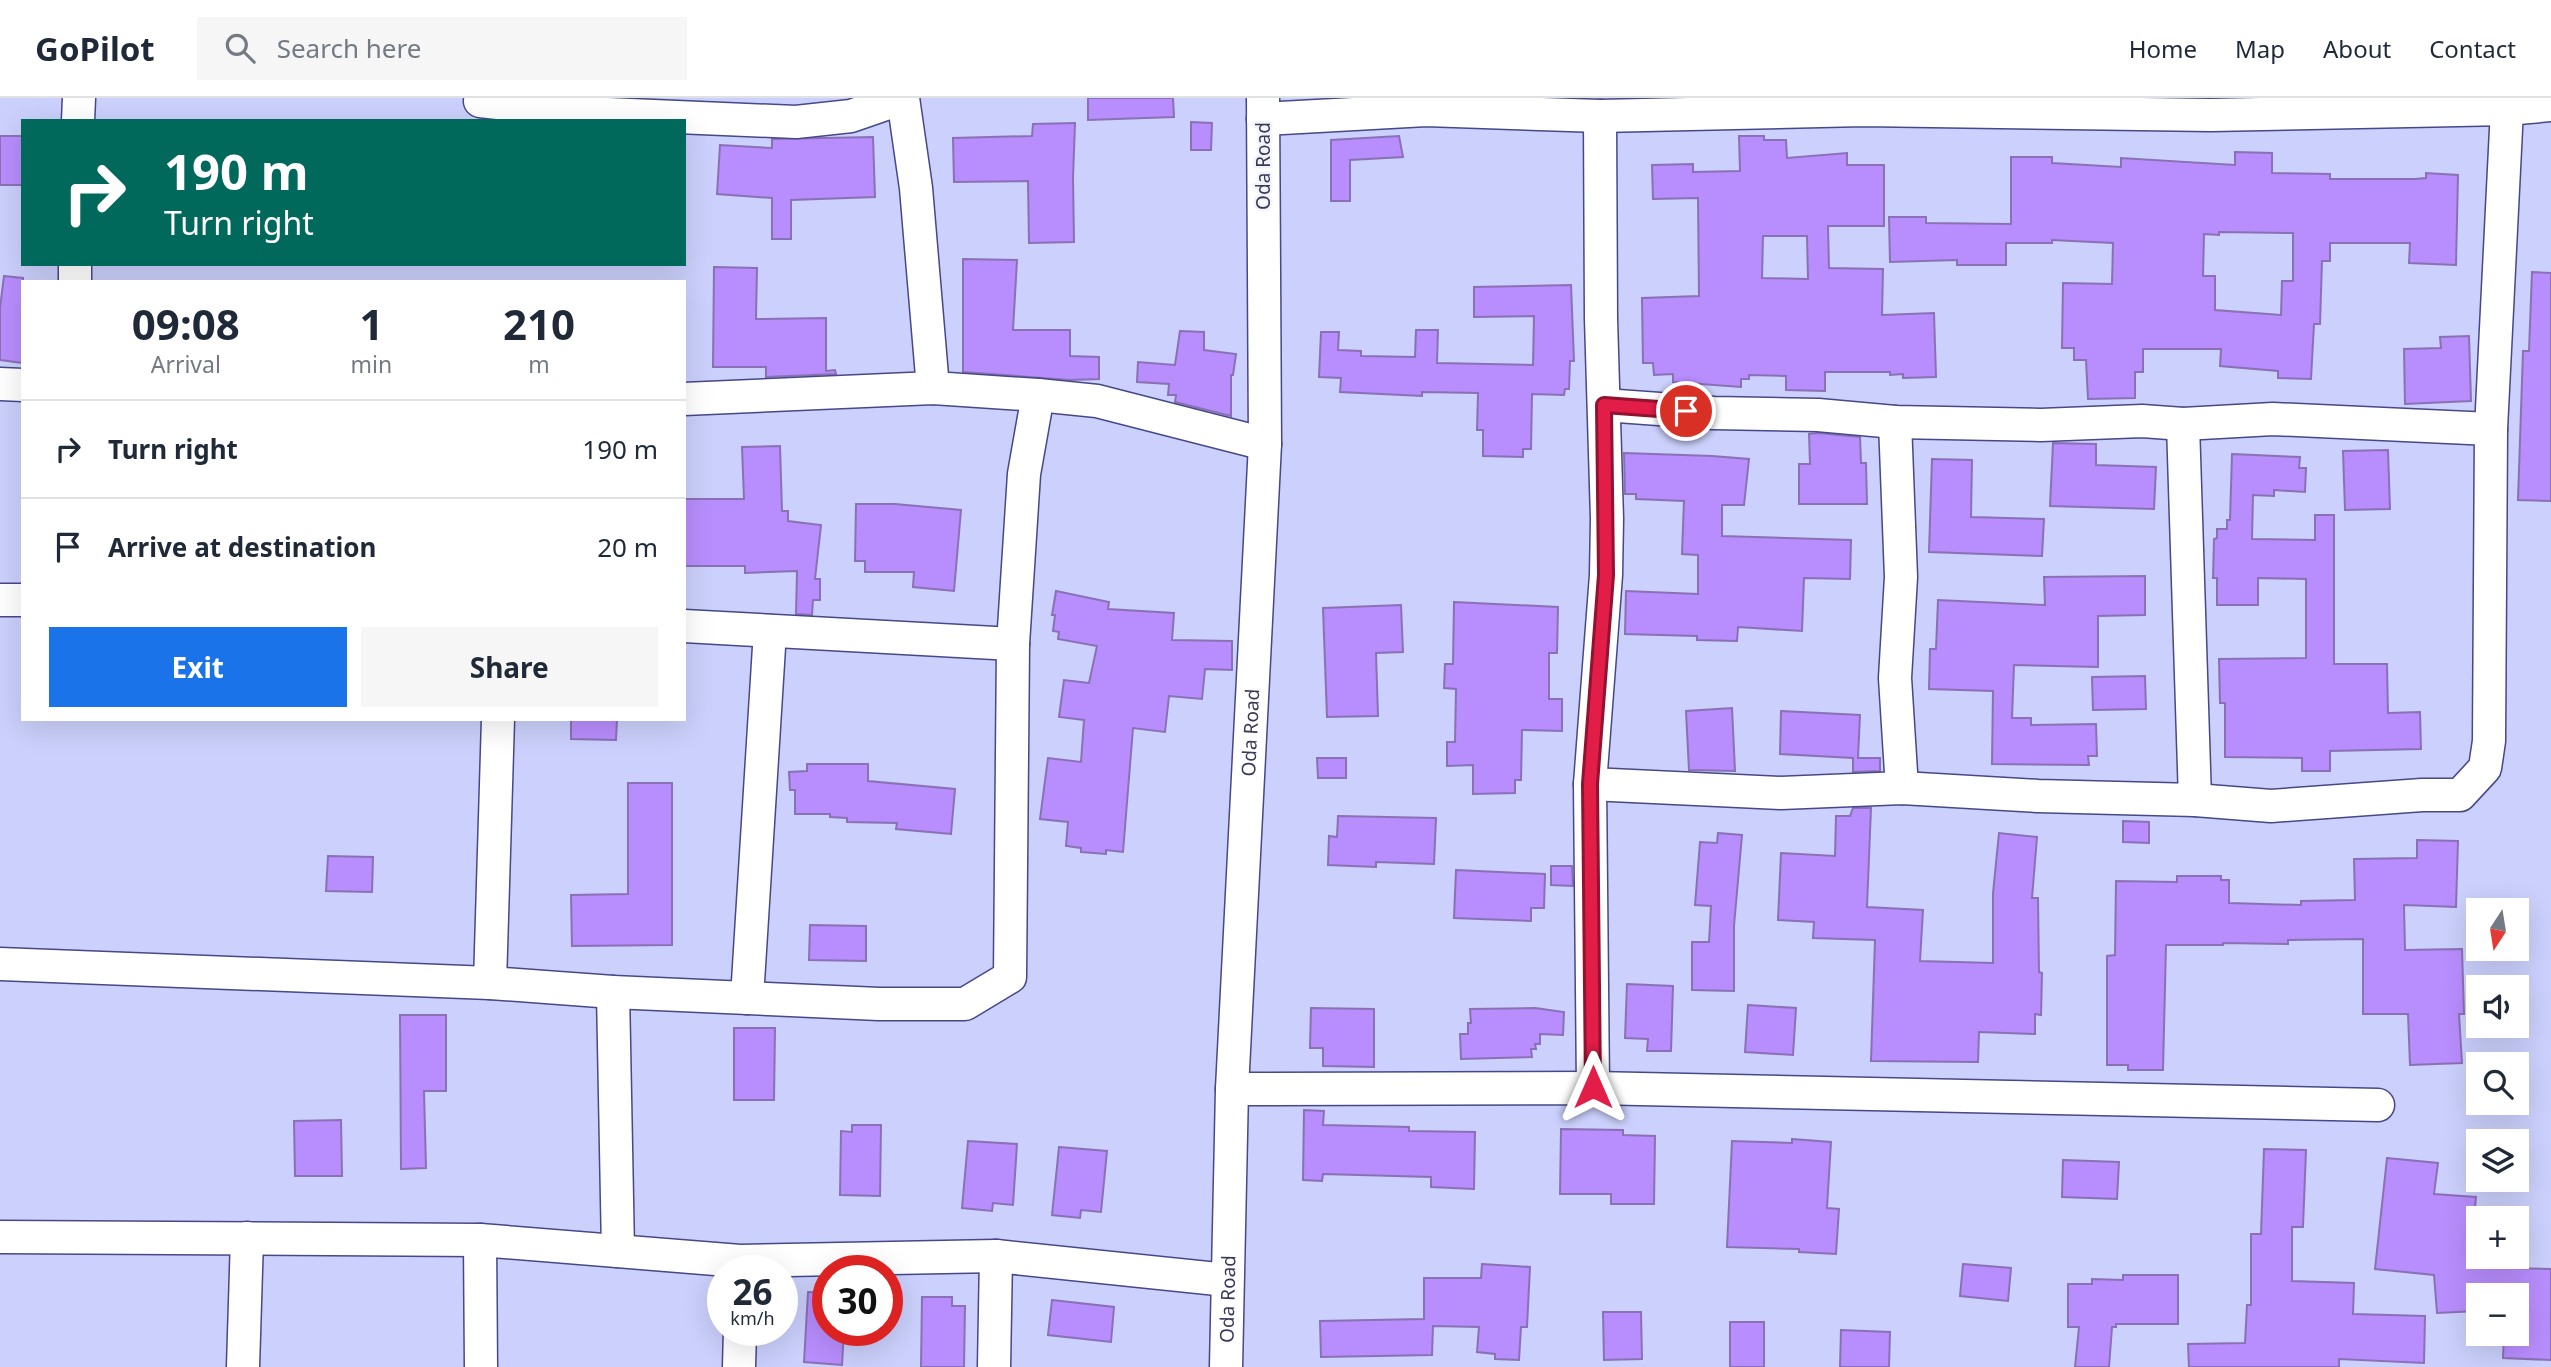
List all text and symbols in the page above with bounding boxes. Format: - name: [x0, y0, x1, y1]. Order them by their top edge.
- search box: [197, 17, 687, 80]
- text: GoPilot: [35, 26, 155, 71]
- icon: search: [221, 29, 259, 67]
- text: Search here: [277, 30, 421, 66]
- text: Home: [2129, 32, 2197, 65]
- text: Map: [2235, 32, 2285, 65]
- text: About: [2323, 32, 2391, 65]
- text: Contact: [2429, 32, 2516, 65]
- street label: Oda Road: [1250, 122, 1276, 210]
- text: 190 m: [164, 138, 309, 204]
- icon: right: [49, 147, 140, 238]
- text: Turn right: [164, 201, 314, 244]
- text: 09:08: [132, 295, 240, 352]
- text: 1: [359, 295, 383, 352]
- text: 210: [503, 295, 575, 352]
- text: Arrival: [151, 348, 221, 380]
- text: min: [351, 348, 392, 380]
- text: m: [528, 348, 550, 380]
- pin: [1656, 381, 1716, 441]
- icon: arrive: [1667, 392, 1705, 430]
- icon: right: [49, 430, 87, 468]
- text: Turn right: [108, 431, 238, 467]
- text: 190 m: [582, 431, 658, 467]
- icon: arrive: [49, 528, 87, 566]
- text: Arrive at destination: [108, 529, 377, 565]
- text: 20 m: [597, 529, 658, 565]
- button: Exit: [49, 627, 347, 707]
- button: Share: [361, 627, 658, 707]
- street label: Oda Road: [1235, 688, 1265, 777]
- north arrow: [2466, 898, 2529, 961]
- map controls: [2466, 898, 2529, 1346]
- button: sound: [2466, 975, 2529, 1038]
- position arrow: [1556, 1050, 1630, 1124]
- button: search: [2466, 1052, 2529, 1115]
- button: layers: [2466, 1129, 2529, 1192]
- button: +: [2466, 1206, 2529, 1269]
- speed limit sign: 30: [812, 1255, 903, 1346]
- street label: Oda Road: [1214, 1255, 1241, 1343]
- text: 26: [732, 1268, 773, 1315]
- button: −: [2466, 1283, 2529, 1346]
- text: km/h: [730, 1306, 775, 1330]

